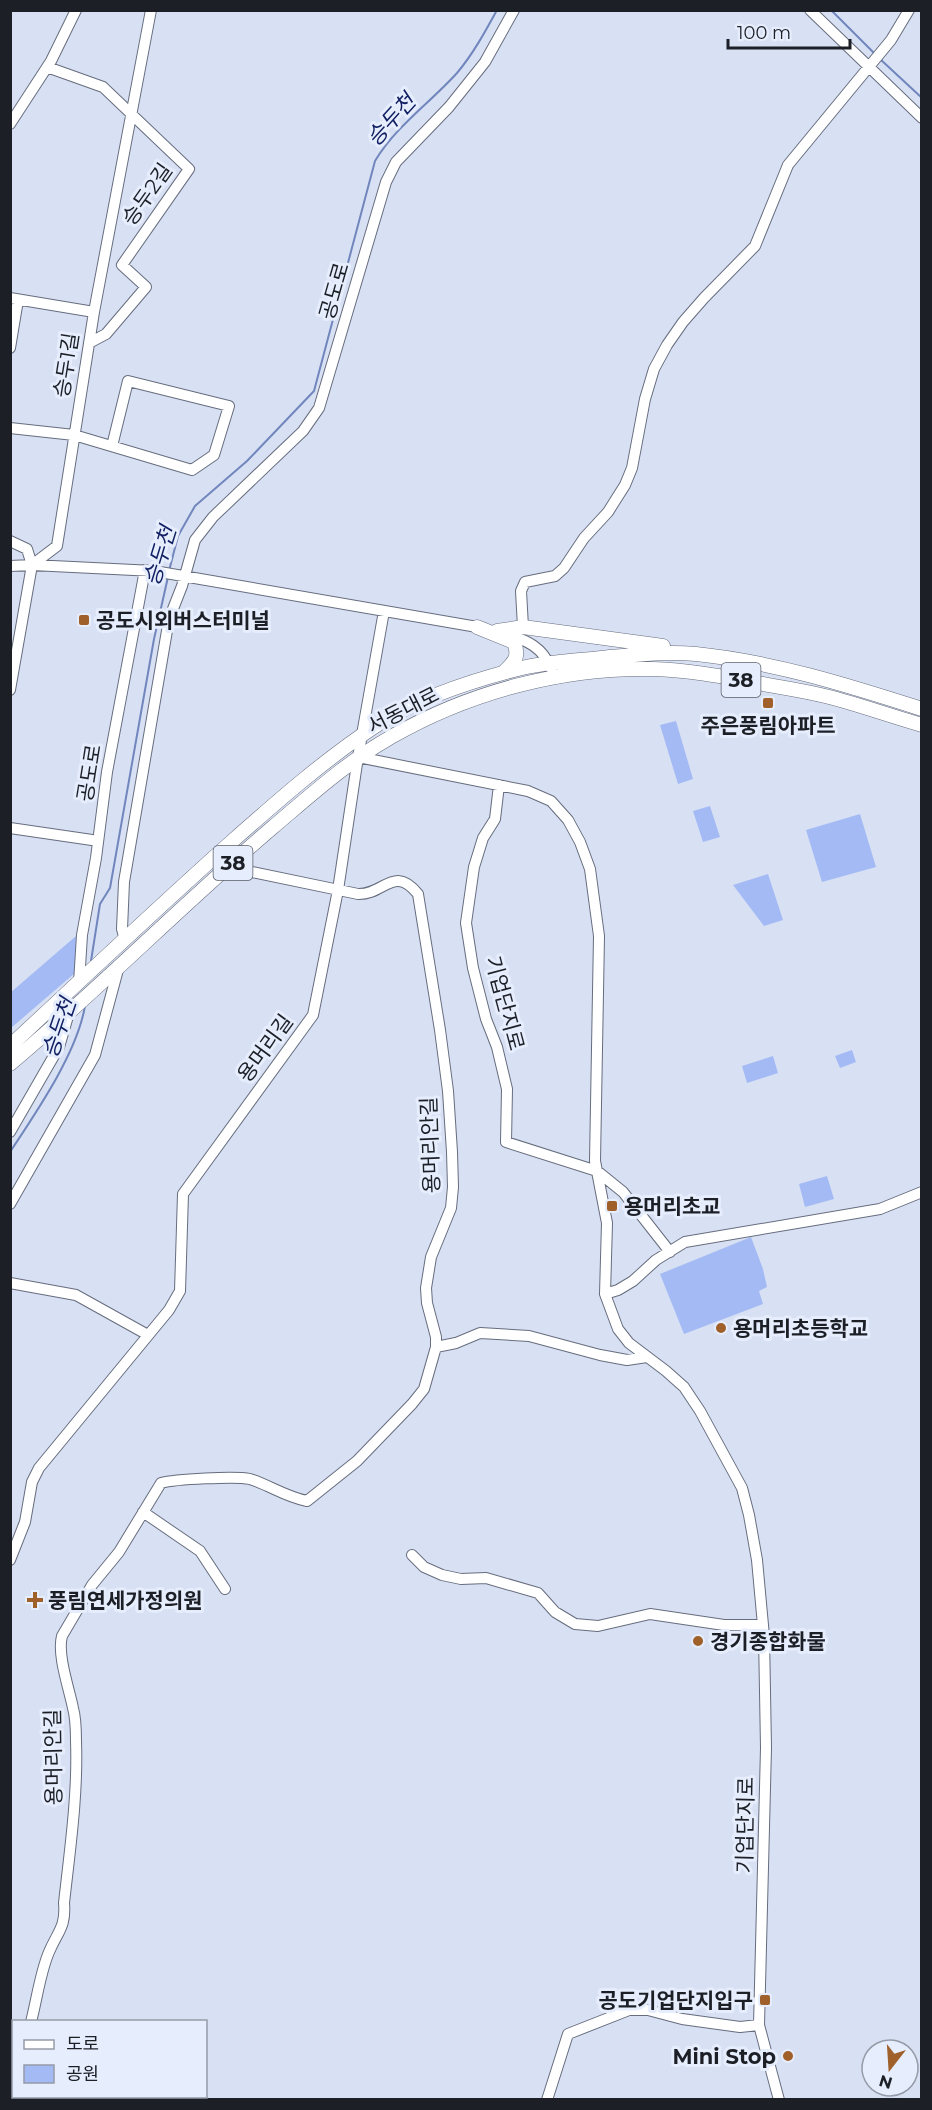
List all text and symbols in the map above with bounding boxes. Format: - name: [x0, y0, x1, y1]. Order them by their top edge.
- scale bar: [728, 12, 850, 50]
- text: 100 m: [737, 22, 791, 44]
- water label: 승두천: [361, 86, 423, 152]
- street label: 승두2길: [117, 158, 177, 230]
- street label: 공도로: [314, 260, 354, 322]
- street label: 승두1길: [49, 331, 83, 399]
- water label: 승두천: [138, 520, 183, 589]
- place label: 공도시외버스터미널: [96, 608, 270, 633]
- marker: 공도시외버스터미널: [77, 613, 91, 627]
- road number: 38: [722, 663, 760, 697]
- street label: 서동대로: [363, 681, 443, 739]
- marker: 주은풍림아파트: [761, 696, 775, 710]
- place label: 주은풍림아파트: [700, 713, 836, 738]
- street label: 공도로: [72, 742, 106, 804]
- road number: 38: [214, 846, 252, 880]
- street label: 기업단지로: [480, 953, 530, 1053]
- water label: 승두천: [36, 992, 83, 1061]
- street label: 용머리길: [232, 1009, 298, 1087]
- street label: 용머리안길: [416, 1096, 444, 1194]
- place label: 용머리초교: [624, 1194, 721, 1219]
- marker: 용머리초교: [605, 1199, 619, 1213]
- place label: 용머리초등학교: [733, 1316, 868, 1341]
- marker: 용머리초등학교: [714, 1321, 728, 1335]
- place label: 풍림연세가정의원: [48, 1588, 203, 1613]
- marker: 풍림연세가정의원: [26, 1591, 44, 1609]
- place label: 경기종합화물: [710, 1629, 826, 1654]
- marker: 경기종합화물: [691, 1634, 705, 1648]
- street label: 용머리안길: [40, 1708, 66, 1806]
- street label: 기업단지로: [732, 1776, 758, 1874]
- place label: 공도기업단지입구: [598, 1988, 753, 2013]
- marker: 공도기업단지입구: [758, 1993, 772, 2007]
- legend: [12, 2020, 207, 2098]
- text: 도로: [66, 2033, 99, 2055]
- north arrow: [860, 2038, 920, 2098]
- place label: Mini Stop: [672, 2044, 776, 2069]
- marker: Mini Stop: [781, 2049, 795, 2063]
- text: 공원: [66, 2063, 99, 2085]
- text: N: [877, 2071, 895, 2093]

